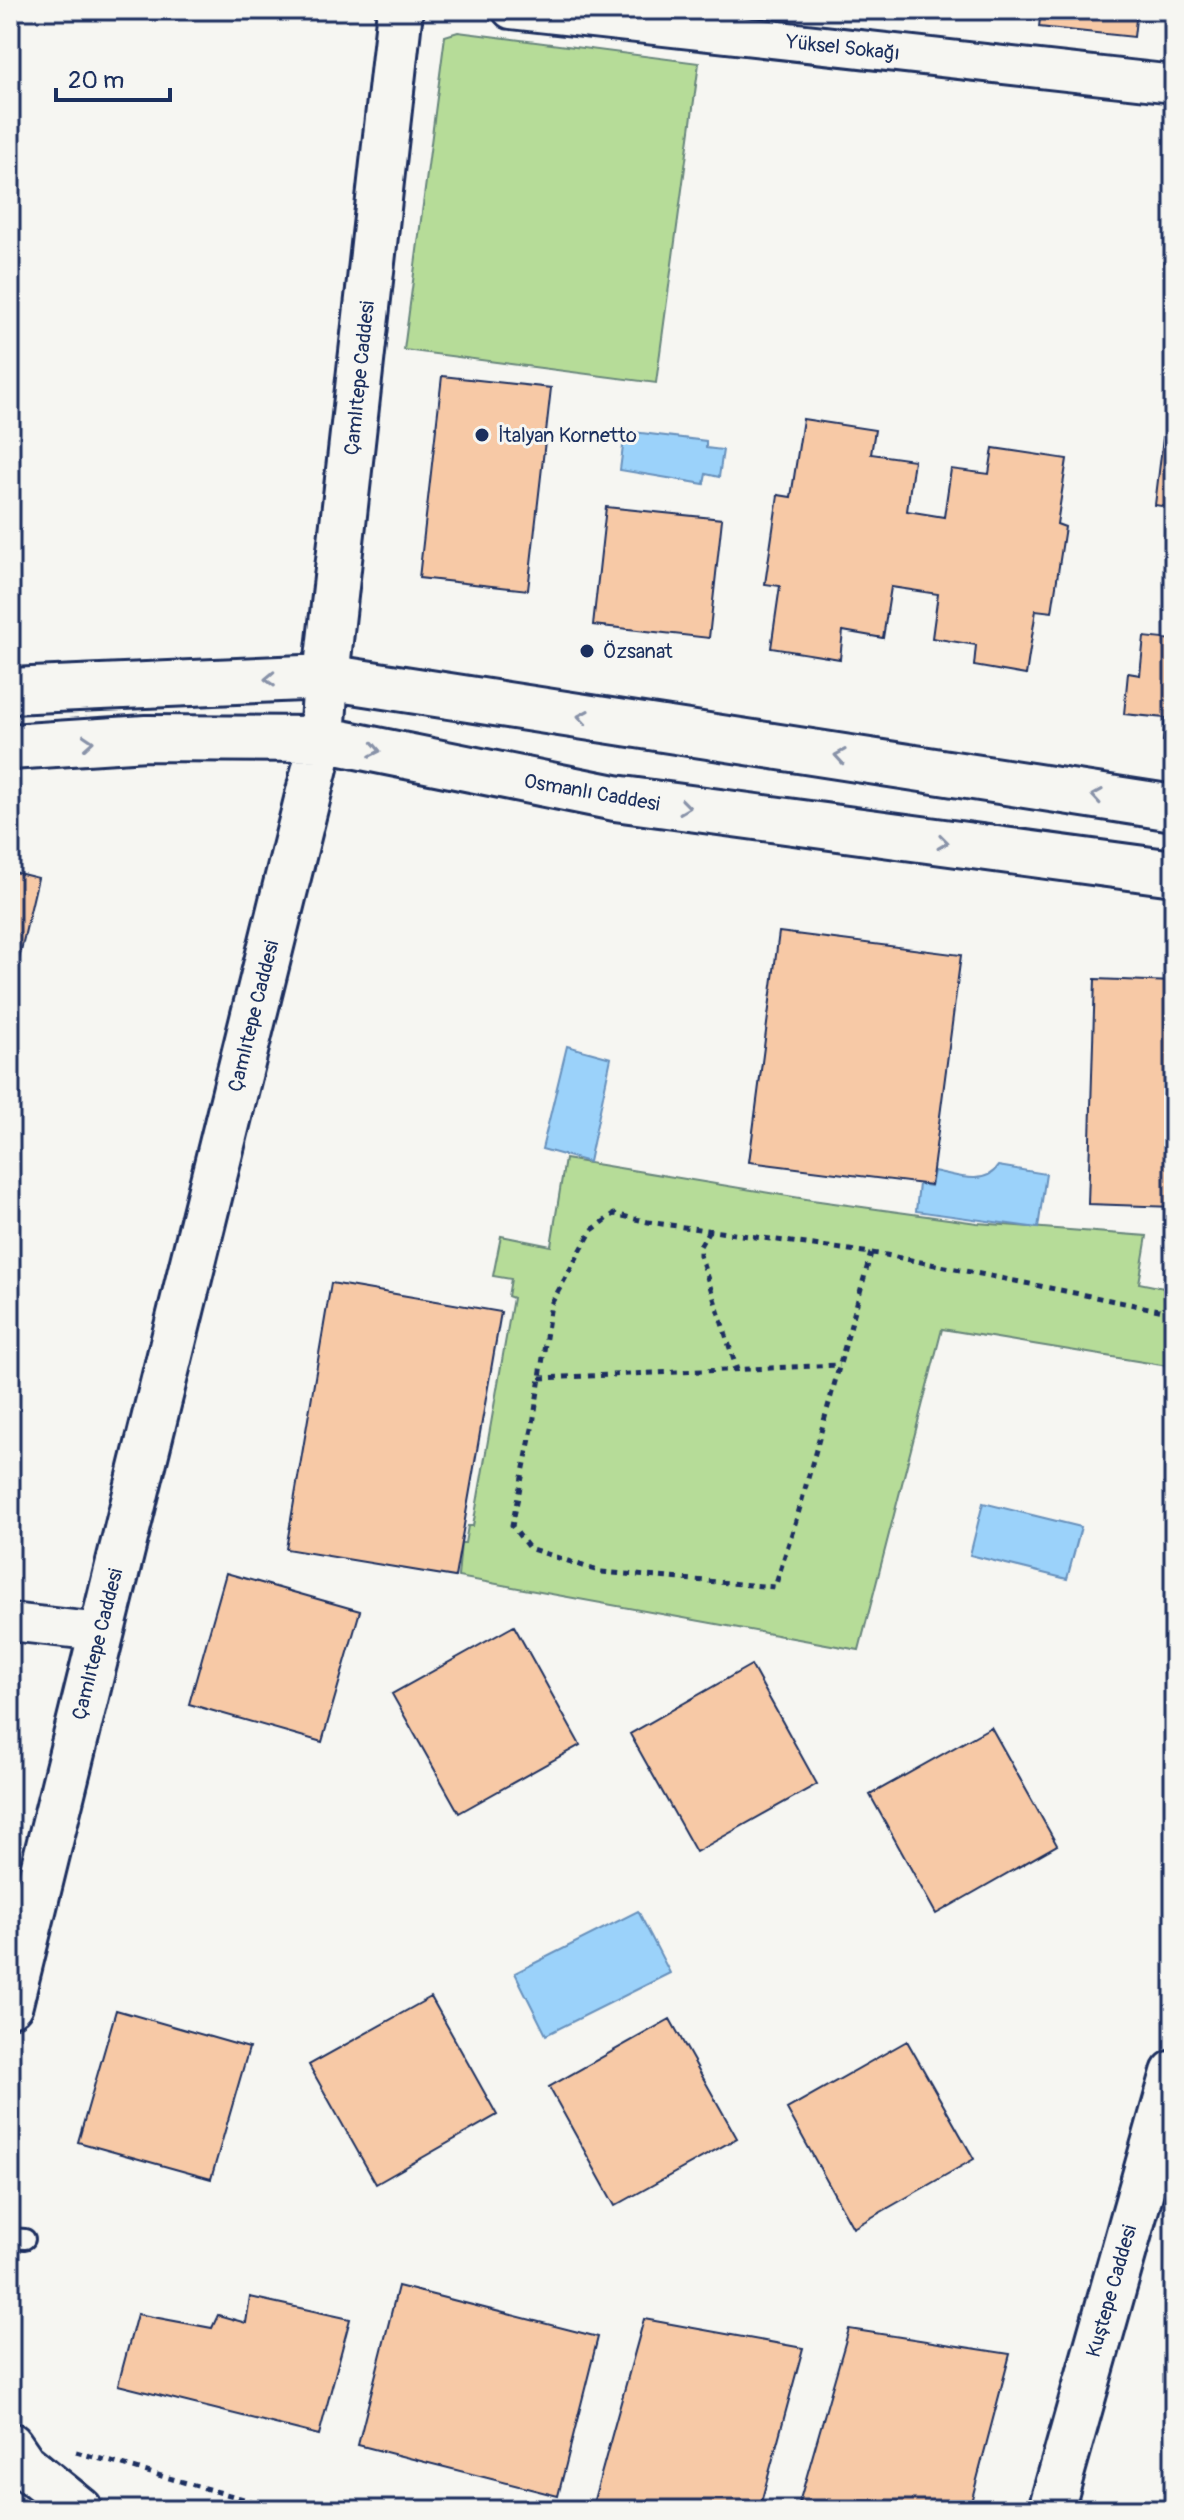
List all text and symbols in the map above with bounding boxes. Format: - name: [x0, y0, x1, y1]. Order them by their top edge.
- street label: Yüksel Sokağı: [784, 29, 901, 66]
- scale bar: [56, 52, 170, 102]
- text: 20 m: [68, 66, 124, 95]
- street label: Çamlıtepe Caddesi: [339, 300, 380, 456]
- place label: İtalyan Kornetto: [498, 423, 637, 448]
- marker: İtalyan Kornetto: [473, 426, 491, 444]
- place label: Özsanat: [603, 639, 674, 664]
- marker: Özsanat: [578, 642, 596, 660]
- one-way arrow: [263, 671, 276, 688]
- one-way arrow: [576, 709, 590, 726]
- one-way arrow: [82, 734, 95, 751]
- one-way arrow: [368, 740, 381, 757]
- one-way arrow: [833, 749, 847, 766]
- street label: Osmanlı Caddesi: [522, 768, 662, 817]
- one-way arrow: [1090, 788, 1104, 805]
- one-way arrow: [679, 799, 692, 816]
- one-way arrow: [936, 833, 950, 850]
- street label: Çamlıtepe Caddesi: [223, 938, 284, 1094]
- street label: Çamlıtepe Caddesi: [67, 1566, 128, 1722]
- street label: Kuştepe Caddesi: [1081, 2222, 1142, 2360]

